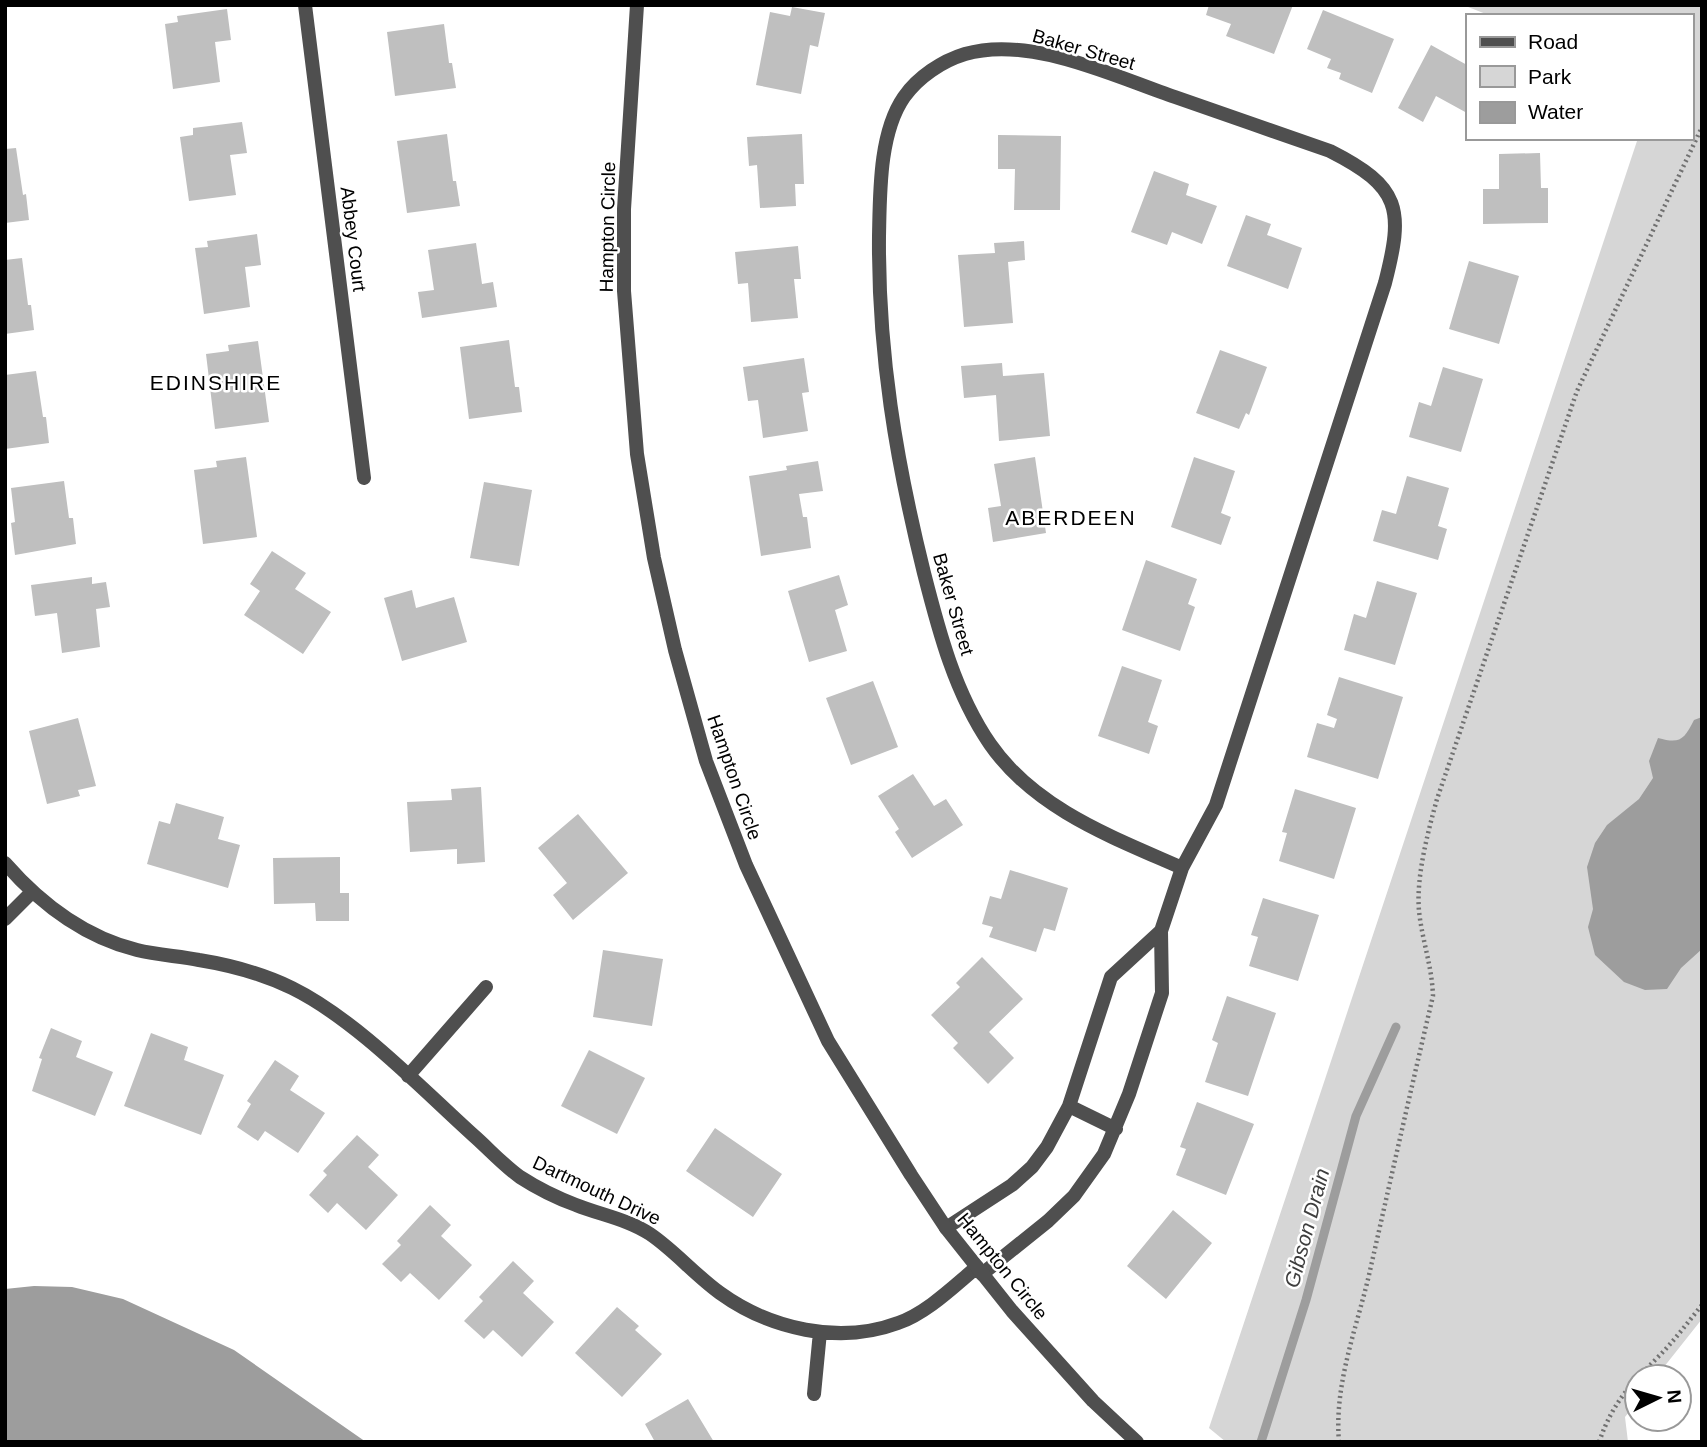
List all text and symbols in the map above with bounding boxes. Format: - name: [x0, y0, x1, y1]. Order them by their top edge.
- legend: [1466, 14, 1693, 140]
- street label: Baker Street: [1030, 25, 1138, 74]
- text: Road: [1528, 30, 1578, 53]
- text: Park: [1528, 65, 1572, 88]
- text: Water: [1528, 100, 1583, 123]
- street label: Hampton Circle: [596, 161, 619, 293]
- street label: Abbey Court: [337, 185, 370, 293]
- district label: EDINSHIRE: [150, 371, 282, 394]
- district label: ABERDEEN: [1005, 506, 1137, 529]
- street label: Baker Street: [929, 550, 978, 658]
- street label: Hampton Circle: [703, 712, 766, 842]
- street label: Dartmouth Drive: [530, 1152, 664, 1229]
- water label: Gibson Drain: [1280, 1166, 1333, 1290]
- street label: Hampton Circle: [953, 1209, 1052, 1324]
- north arrow: [1623, 1363, 1693, 1433]
- text: N: [1663, 1389, 1685, 1404]

